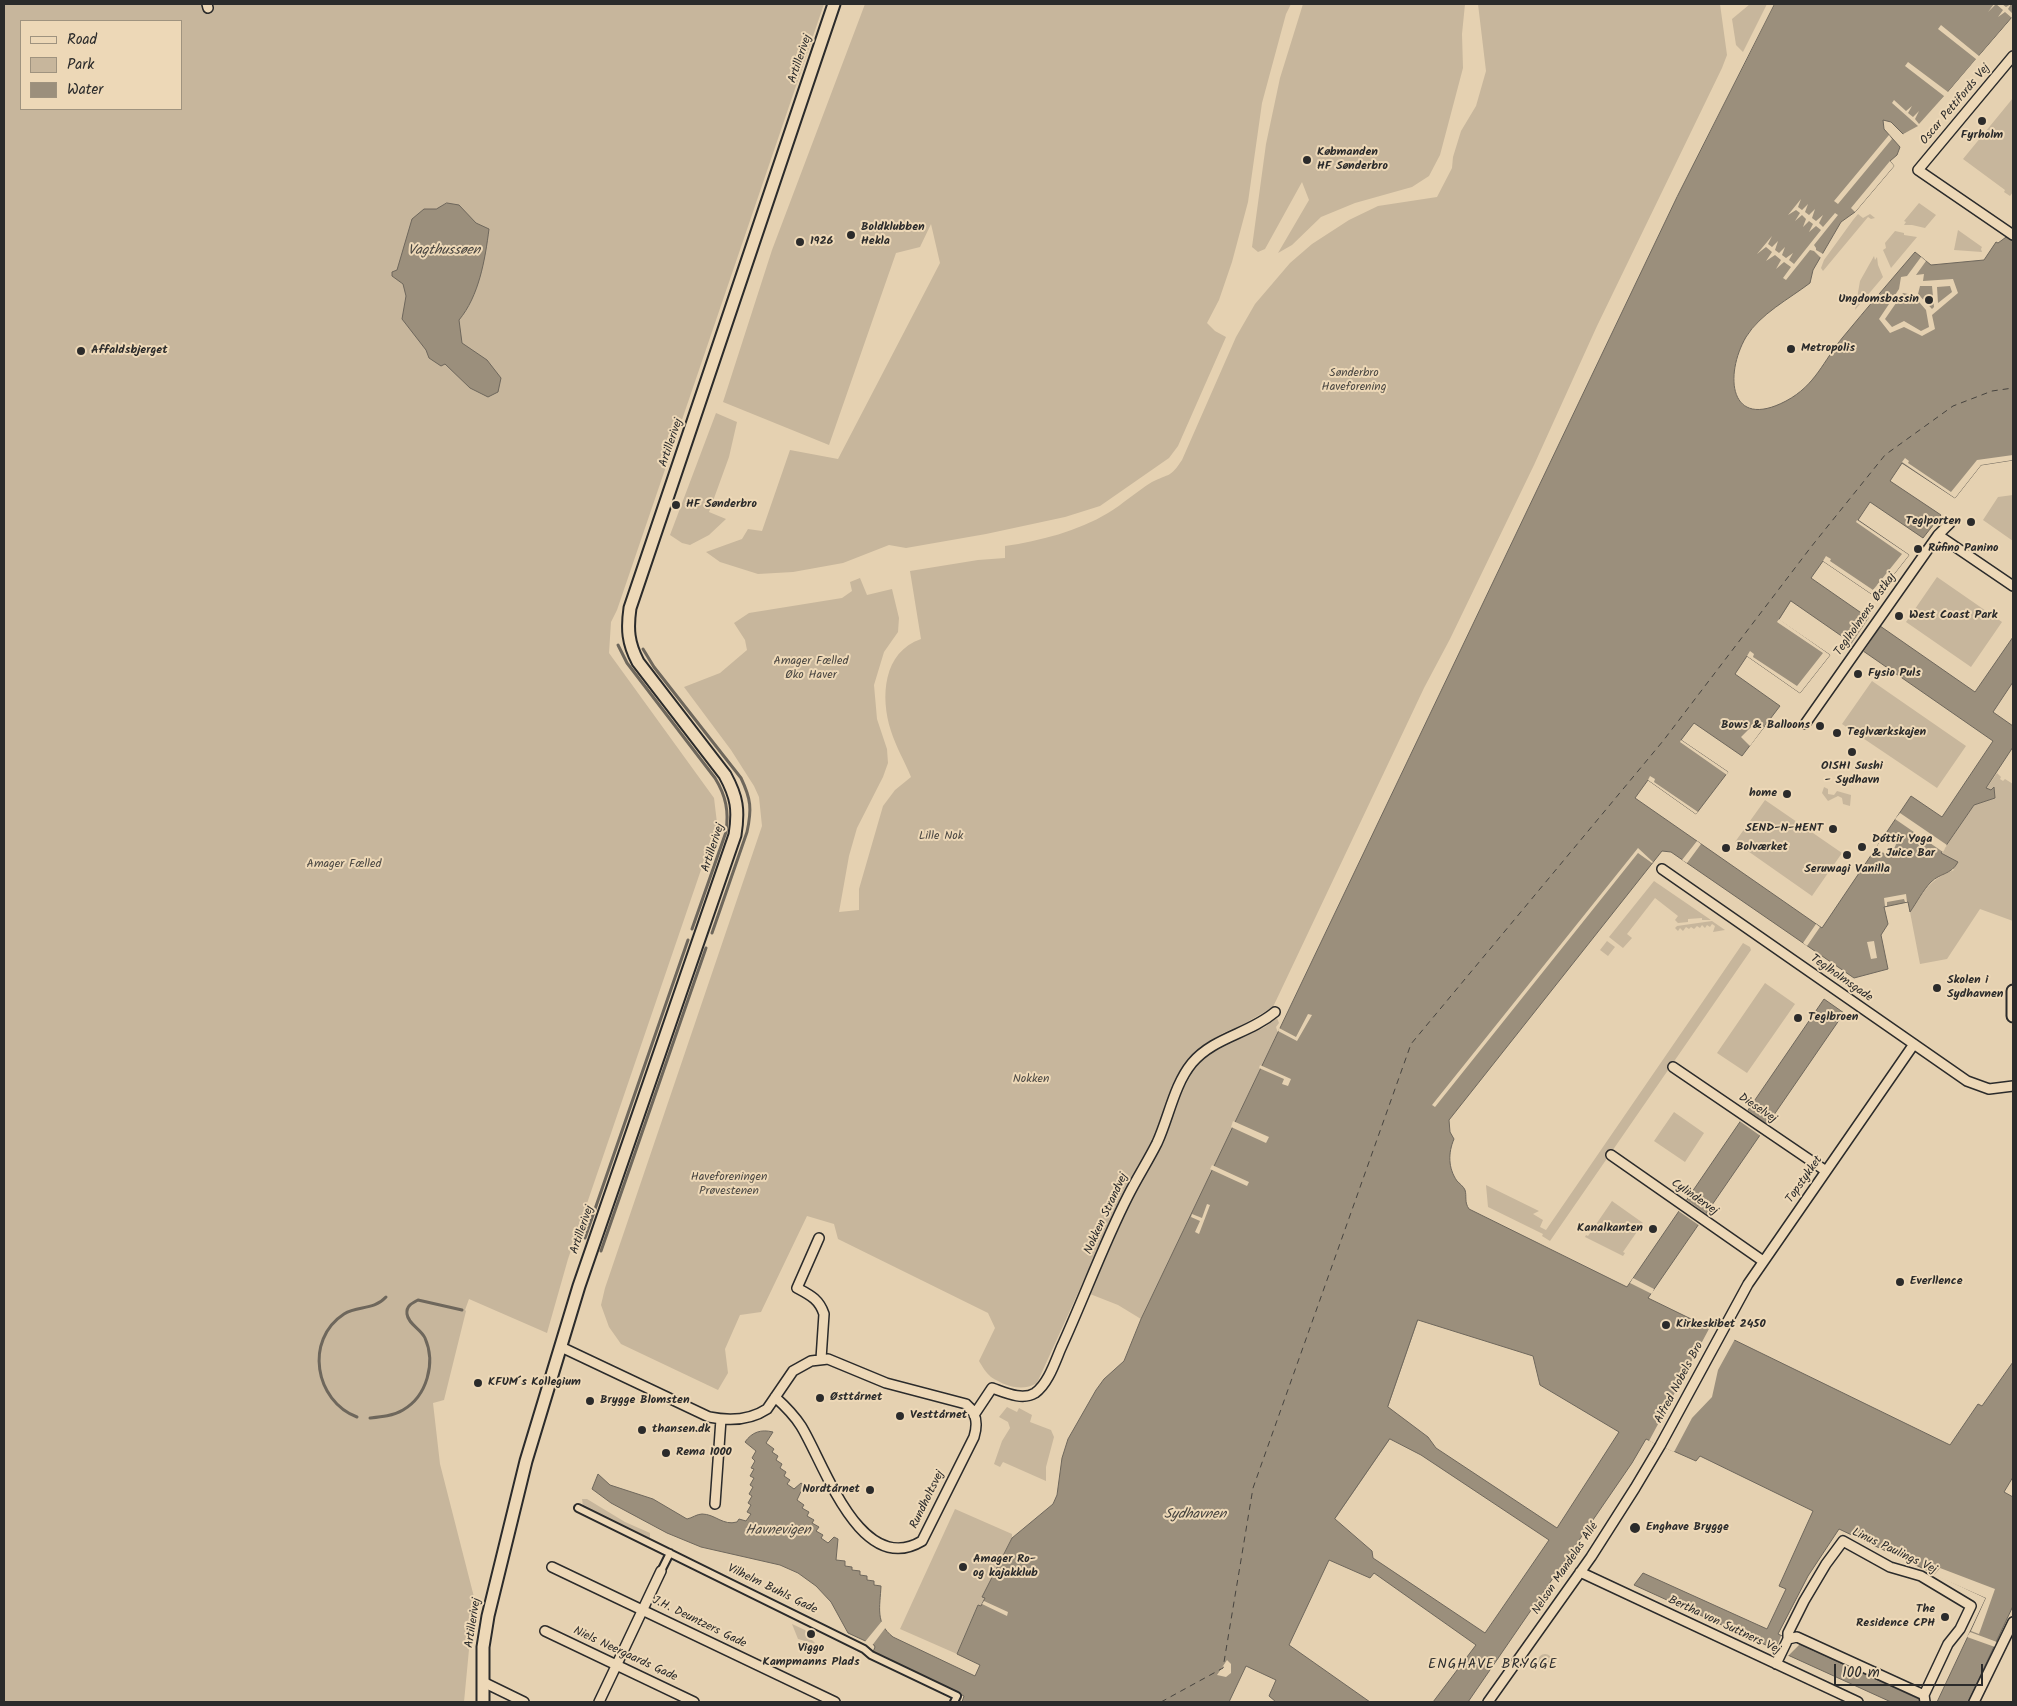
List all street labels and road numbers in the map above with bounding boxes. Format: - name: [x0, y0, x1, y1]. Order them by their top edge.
- street label: Artillerivej: [786, 33, 816, 85]
- street label: Oscar Pettifords Vej: [1918, 62, 1994, 148]
- street label: Artillerivej: [657, 417, 687, 469]
- street label: Teglholmens Østkaj: [1832, 571, 1900, 659]
- street label: Artillerivej: [699, 822, 729, 874]
- street label: Teglholmsgade: [1807, 952, 1875, 1006]
- street label: Dieselvej: [1735, 1091, 1779, 1127]
- street label: Topstykket: [1784, 1154, 1826, 1206]
- street label: Nokken Strandvej: [1082, 1171, 1132, 1257]
- street label: Cylindervej: [1668, 1177, 1720, 1219]
- street label: Artillerivej: [568, 1204, 598, 1256]
- street label: Alfred Nobels Bro: [1652, 1340, 1708, 1426]
- street label: Rundholtsvej: [908, 1468, 948, 1532]
- street label: Nelson Mandelas Allé: [1530, 1520, 1602, 1618]
- street label: Linus Paulings Vej: [1849, 1526, 1939, 1578]
- street label: Vilhelm Buhls Gade: [725, 1562, 819, 1618]
- street label: J.H. Deuntzers Gade: [650, 1594, 748, 1652]
- street label: Bertha von Suttners Vej: [1666, 1594, 1782, 1658]
- street label: Artillerivej: [463, 1597, 485, 1649]
- street label: Niels Neergaards Gade: [571, 1625, 679, 1685]

